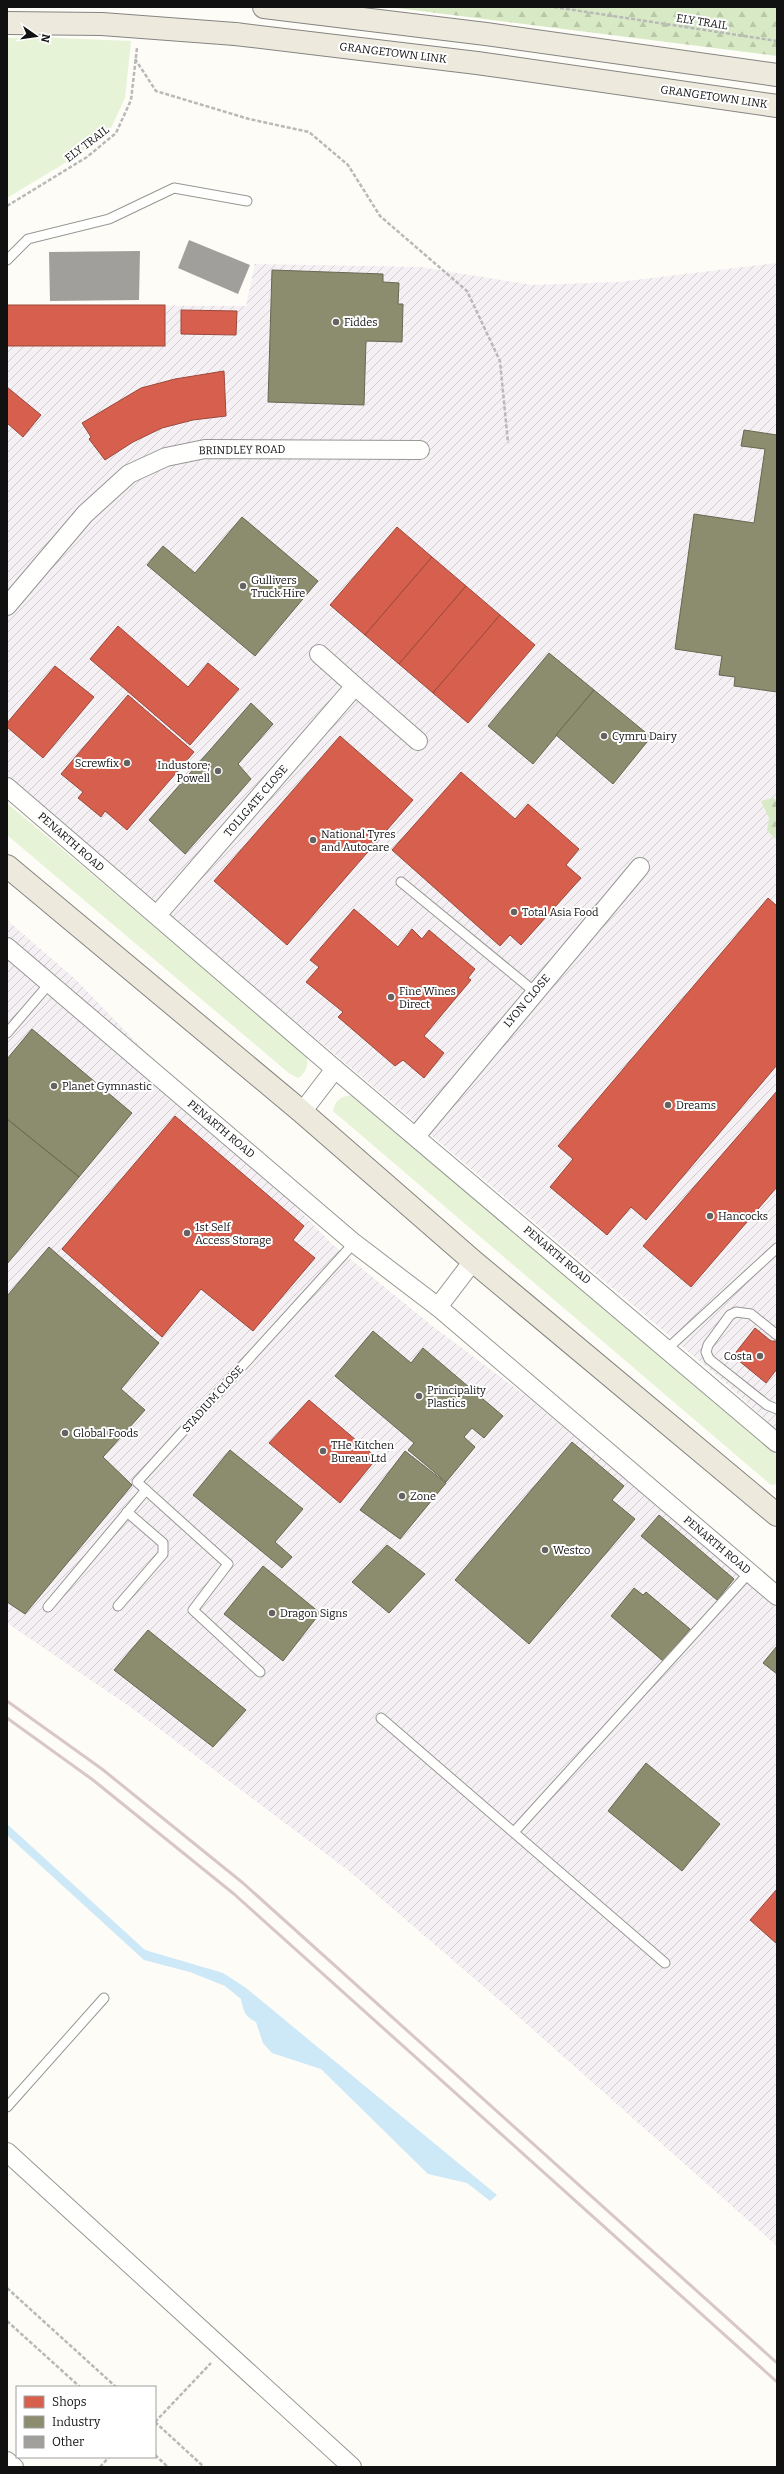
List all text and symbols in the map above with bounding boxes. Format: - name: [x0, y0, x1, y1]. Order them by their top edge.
- street label: ELY TRAIL: [675, 12, 729, 32]
- north arrow: [16, 16, 56, 56]
- text: N: [38, 33, 53, 44]
- street label: GRANGETOWN LINK: [339, 40, 448, 66]
- street label: GRANGETOWN LINK: [660, 83, 769, 111]
- street label: ELY TRAIL: [62, 123, 112, 165]
- place label: Fiddes: [344, 316, 378, 329]
- marker: Fiddes: [331, 317, 341, 327]
- street label: BRINDLEY ROAD: [199, 443, 286, 457]
- place label: Gullivers Truck Hire: [251, 574, 305, 600]
- marker: Gullivers Truck Hire: [238, 581, 248, 591]
- place label: Cymru Dairy: [612, 730, 677, 743]
- marker: Cymru Dairy: [599, 731, 609, 741]
- place label: Screwfix: [75, 757, 119, 770]
- marker: Screwfix: [122, 758, 132, 768]
- place label: Industore; Powell: [157, 759, 210, 785]
- street label: TOLLGATE CLOSE: [221, 763, 291, 839]
- marker: Industore; Powell: [213, 766, 223, 776]
- street label: PENARTH ROAD: [35, 810, 107, 874]
- place label: National Tyres and Autocare: [321, 828, 395, 854]
- marker: National Tyres and Autocare: [308, 835, 318, 845]
- place label: Total Asia Food: [522, 906, 599, 919]
- marker: Total Asia Food: [509, 907, 519, 917]
- street label: LYON CLOSE: [501, 972, 553, 1030]
- place label: Fine Wines Direct: [399, 985, 456, 1011]
- marker: Fine Wines Direct: [386, 992, 396, 1002]
- place label: Planet Gymnastic: [62, 1080, 152, 1093]
- marker: Planet Gymnastic: [49, 1081, 59, 1091]
- street label: PENARTH ROAD: [185, 1097, 257, 1161]
- place label: Dreams: [676, 1099, 716, 1112]
- marker: Dreams: [663, 1100, 673, 1110]
- place label: Hancocks: [718, 1210, 768, 1223]
- marker: Hancocks: [705, 1211, 715, 1221]
- place label: 1st Self Access Storage: [195, 1221, 271, 1247]
- street label: PENARTH ROAD: [521, 1223, 593, 1287]
- marker: 1st Self Access Storage: [182, 1228, 192, 1238]
- place label: Costa: [724, 1350, 752, 1363]
- marker: Costa: [755, 1351, 765, 1361]
- street label: STADIUM CLOSE: [180, 1363, 246, 1435]
- place label: Principality Plastics: [427, 1384, 486, 1410]
- marker: Principality Plastics: [414, 1391, 424, 1401]
- place label: Global Foods: [73, 1427, 138, 1440]
- marker: Global Foods: [60, 1428, 70, 1438]
- place label: THe Kitchen Bureau Ltd: [331, 1439, 394, 1465]
- marker: THe Kitchen Bureau Ltd: [318, 1446, 328, 1456]
- place label: Zone: [410, 1490, 436, 1503]
- marker: Zone: [397, 1491, 407, 1501]
- street label: PENARTH ROAD: [681, 1513, 753, 1577]
- place label: Westco: [553, 1544, 590, 1557]
- marker: Westco: [540, 1545, 550, 1555]
- place label: Dragon Signs: [280, 1607, 348, 1620]
- marker: Dragon Signs: [267, 1608, 277, 1618]
- legend: [16, 2386, 156, 2458]
- text: Shops: [52, 2395, 87, 2409]
- text: Industry: [52, 2415, 101, 2429]
- text: Other: [52, 2435, 85, 2449]

